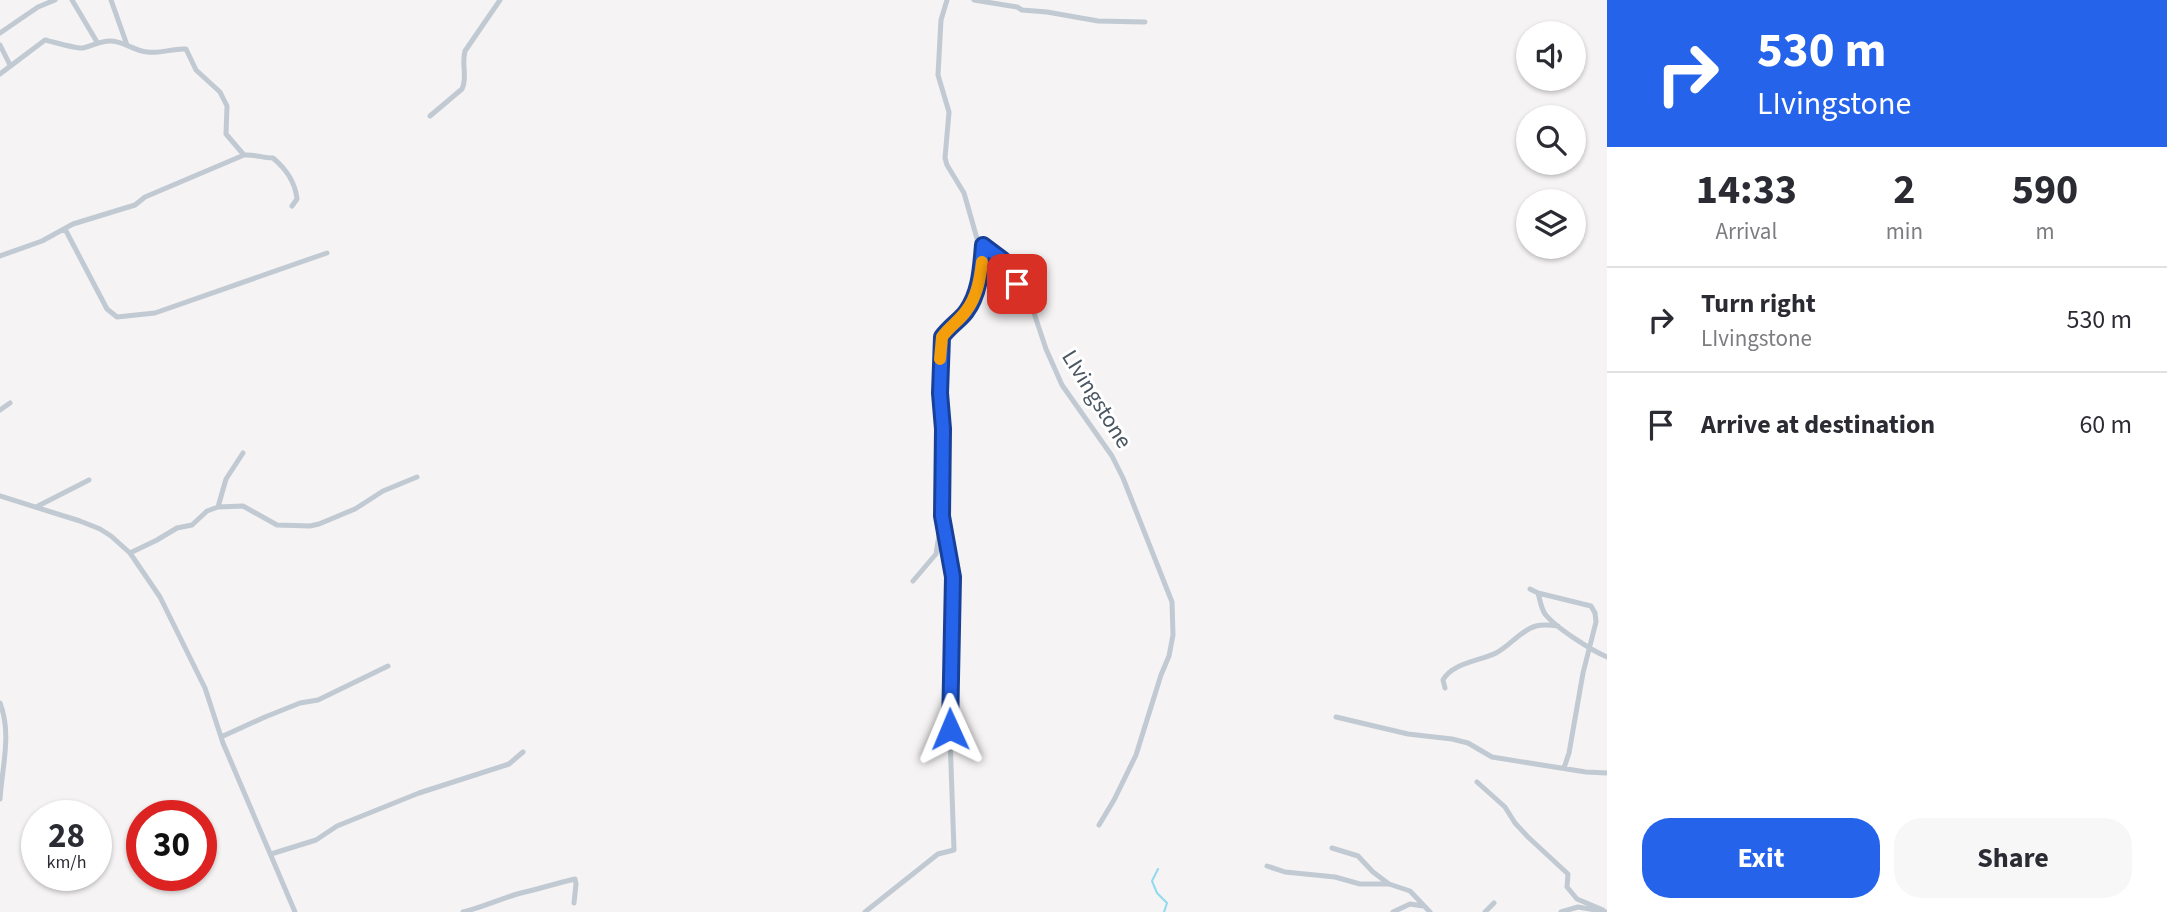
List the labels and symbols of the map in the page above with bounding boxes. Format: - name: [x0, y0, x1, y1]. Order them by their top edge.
- pin: [987, 254, 1047, 314]
- street label: LIvingstone: [1054, 343, 1140, 455]
- position arrow: [913, 692, 987, 766]
- speed limit sign: 30: [126, 800, 217, 891]

